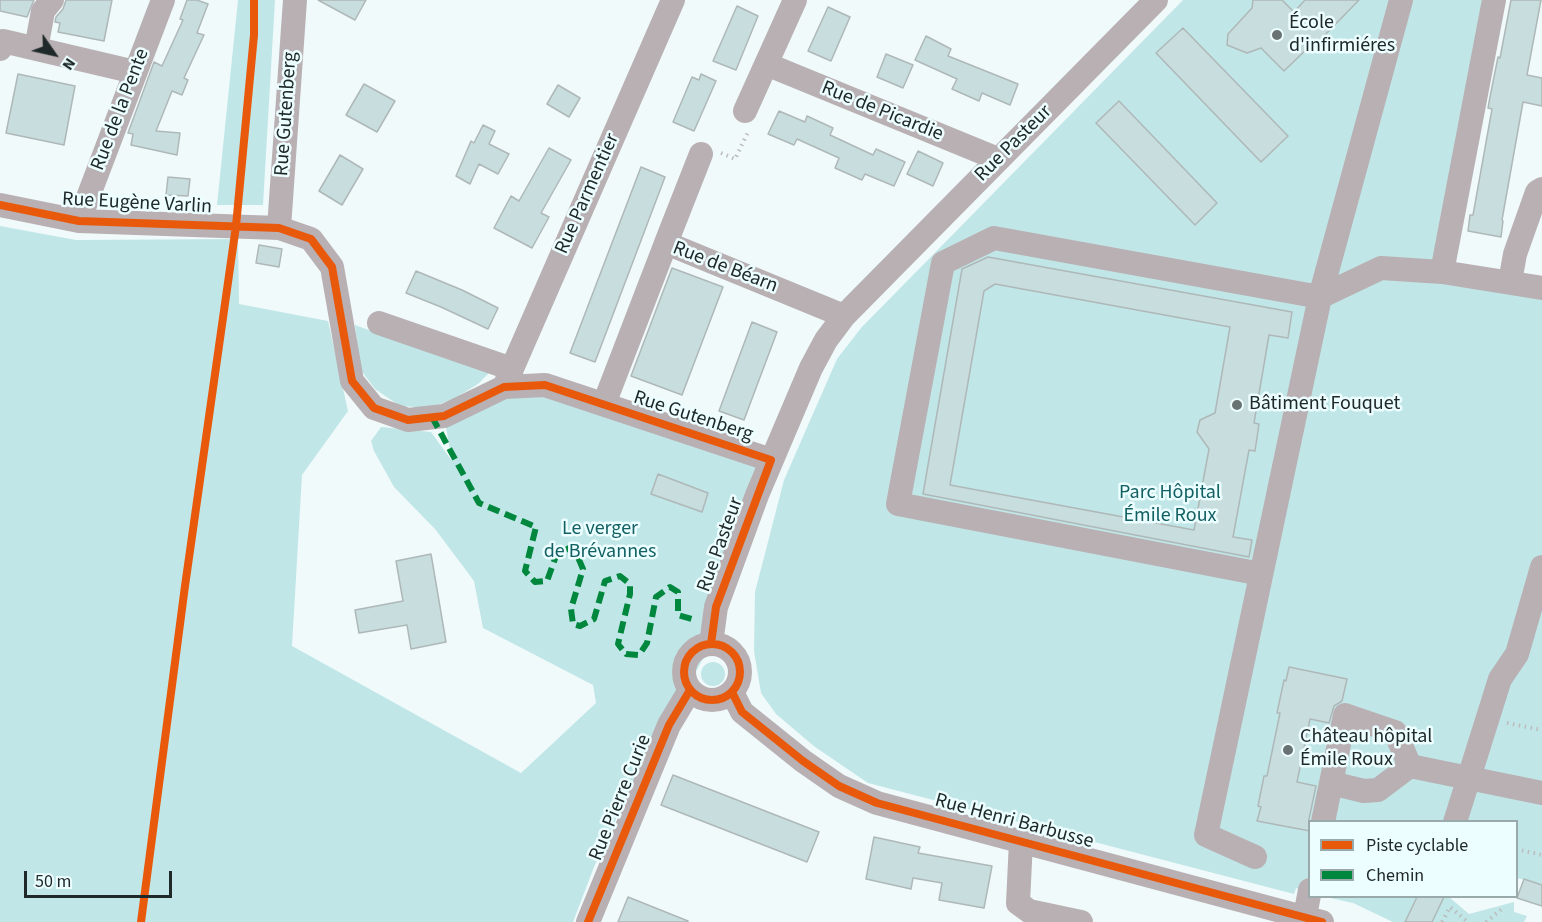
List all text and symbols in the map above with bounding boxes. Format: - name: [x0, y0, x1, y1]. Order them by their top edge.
- place label: École d'infirmiéres: [1289, 12, 1395, 59]
- north arrow: [24, 24, 84, 84]
- marker: École d'infirmiéres: [1270, 28, 1284, 42]
- street label: Rue de la Pente: [87, 46, 155, 174]
- street label: Rue Gutenberg: [271, 51, 303, 177]
- text: N: [57, 53, 81, 75]
- street label: Rue de Picardie: [818, 77, 946, 147]
- street label: Rue Pasteur: [971, 101, 1057, 187]
- street label: Rue Parmentier: [551, 130, 625, 258]
- street label: Rue Eugène Varlin: [61, 188, 213, 220]
- street label: Rue de Béarn: [669, 237, 781, 299]
- street label: Rue Gutenberg: [630, 386, 756, 448]
- place label: Bâtiment Fouquet: [1249, 393, 1400, 417]
- marker: Bâtiment Fouquet: [1230, 398, 1244, 412]
- park label: Parc Hôpital Émile Roux: [1119, 482, 1221, 529]
- street label: Rue Pasteur: [693, 494, 749, 596]
- park label: Le verger de Brévannes: [544, 518, 656, 565]
- place label: Château hôpital Émile Roux: [1300, 726, 1432, 773]
- street label: Rue Pierre Curie: [585, 731, 657, 865]
- marker: Château hôpital Émile Roux: [1281, 743, 1295, 757]
- street label: Rue Henri Barbusse: [932, 789, 1096, 855]
- legend: [1308, 820, 1518, 898]
- text: Piste cyclable: [1366, 833, 1468, 858]
- scale bar: [27, 859, 176, 897]
- text: Chemin: [1366, 863, 1424, 888]
- text: 50 m: [35, 869, 71, 894]

